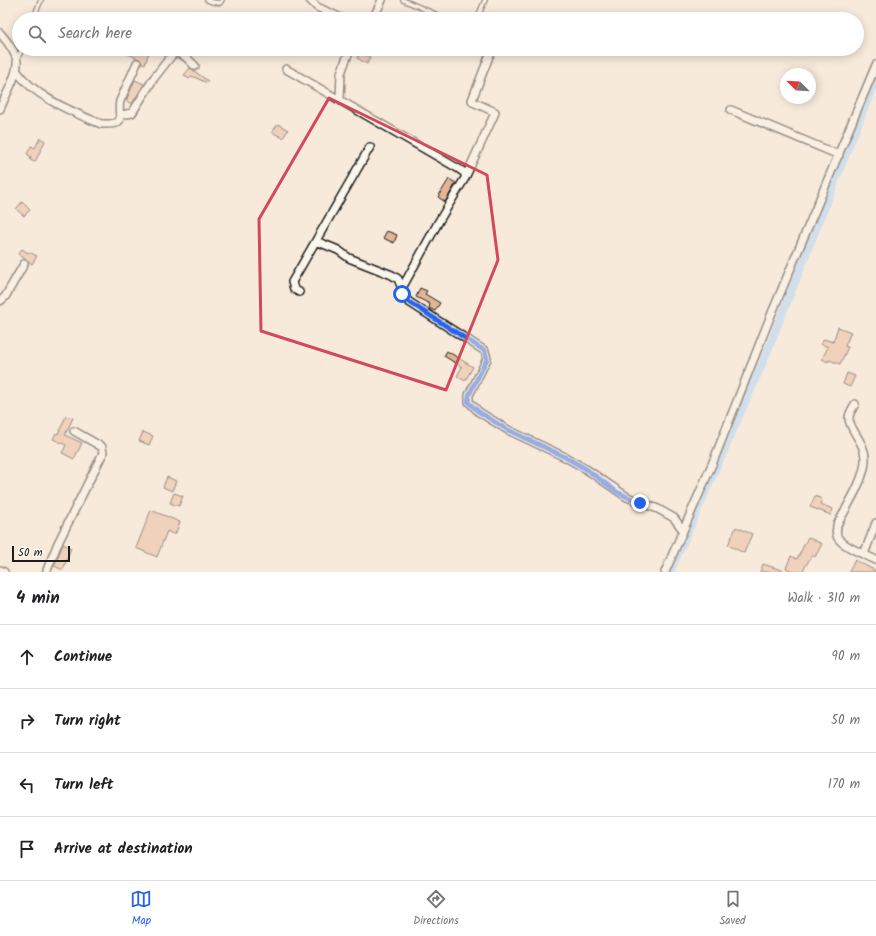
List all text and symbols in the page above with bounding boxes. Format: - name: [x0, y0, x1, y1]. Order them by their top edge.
- search box: [12, 12, 864, 56]
- text: Search here: [58, 22, 132, 46]
- icon: search: [26, 23, 48, 45]
- north arrow: [780, 68, 816, 104]
- route start: [393, 285, 411, 303]
- route end: [631, 494, 649, 512]
- scale bar: [12, 544, 70, 563]
- text: 50 m: [18, 544, 43, 562]
- text: 4 min: [16, 585, 60, 612]
- text: Walk · 310 m: [787, 588, 860, 609]
- text: Continue: [54, 645, 112, 669]
- icon: ahead: [16, 646, 38, 668]
- text: 90 m: [832, 646, 860, 667]
- text: Turn right: [54, 709, 121, 733]
- icon: right: [16, 710, 38, 732]
- text: 50 m: [831, 710, 860, 731]
- text: Turn left: [54, 773, 114, 797]
- icon: left: [16, 774, 38, 796]
- text: 170 m: [828, 774, 860, 795]
- text: Arrive at destination: [54, 837, 193, 861]
- icon: arrive: [16, 838, 38, 860]
- tab: Map: [130, 888, 152, 930]
- tab: Directions: [413, 888, 459, 930]
- tab: Saved: [720, 888, 746, 930]

